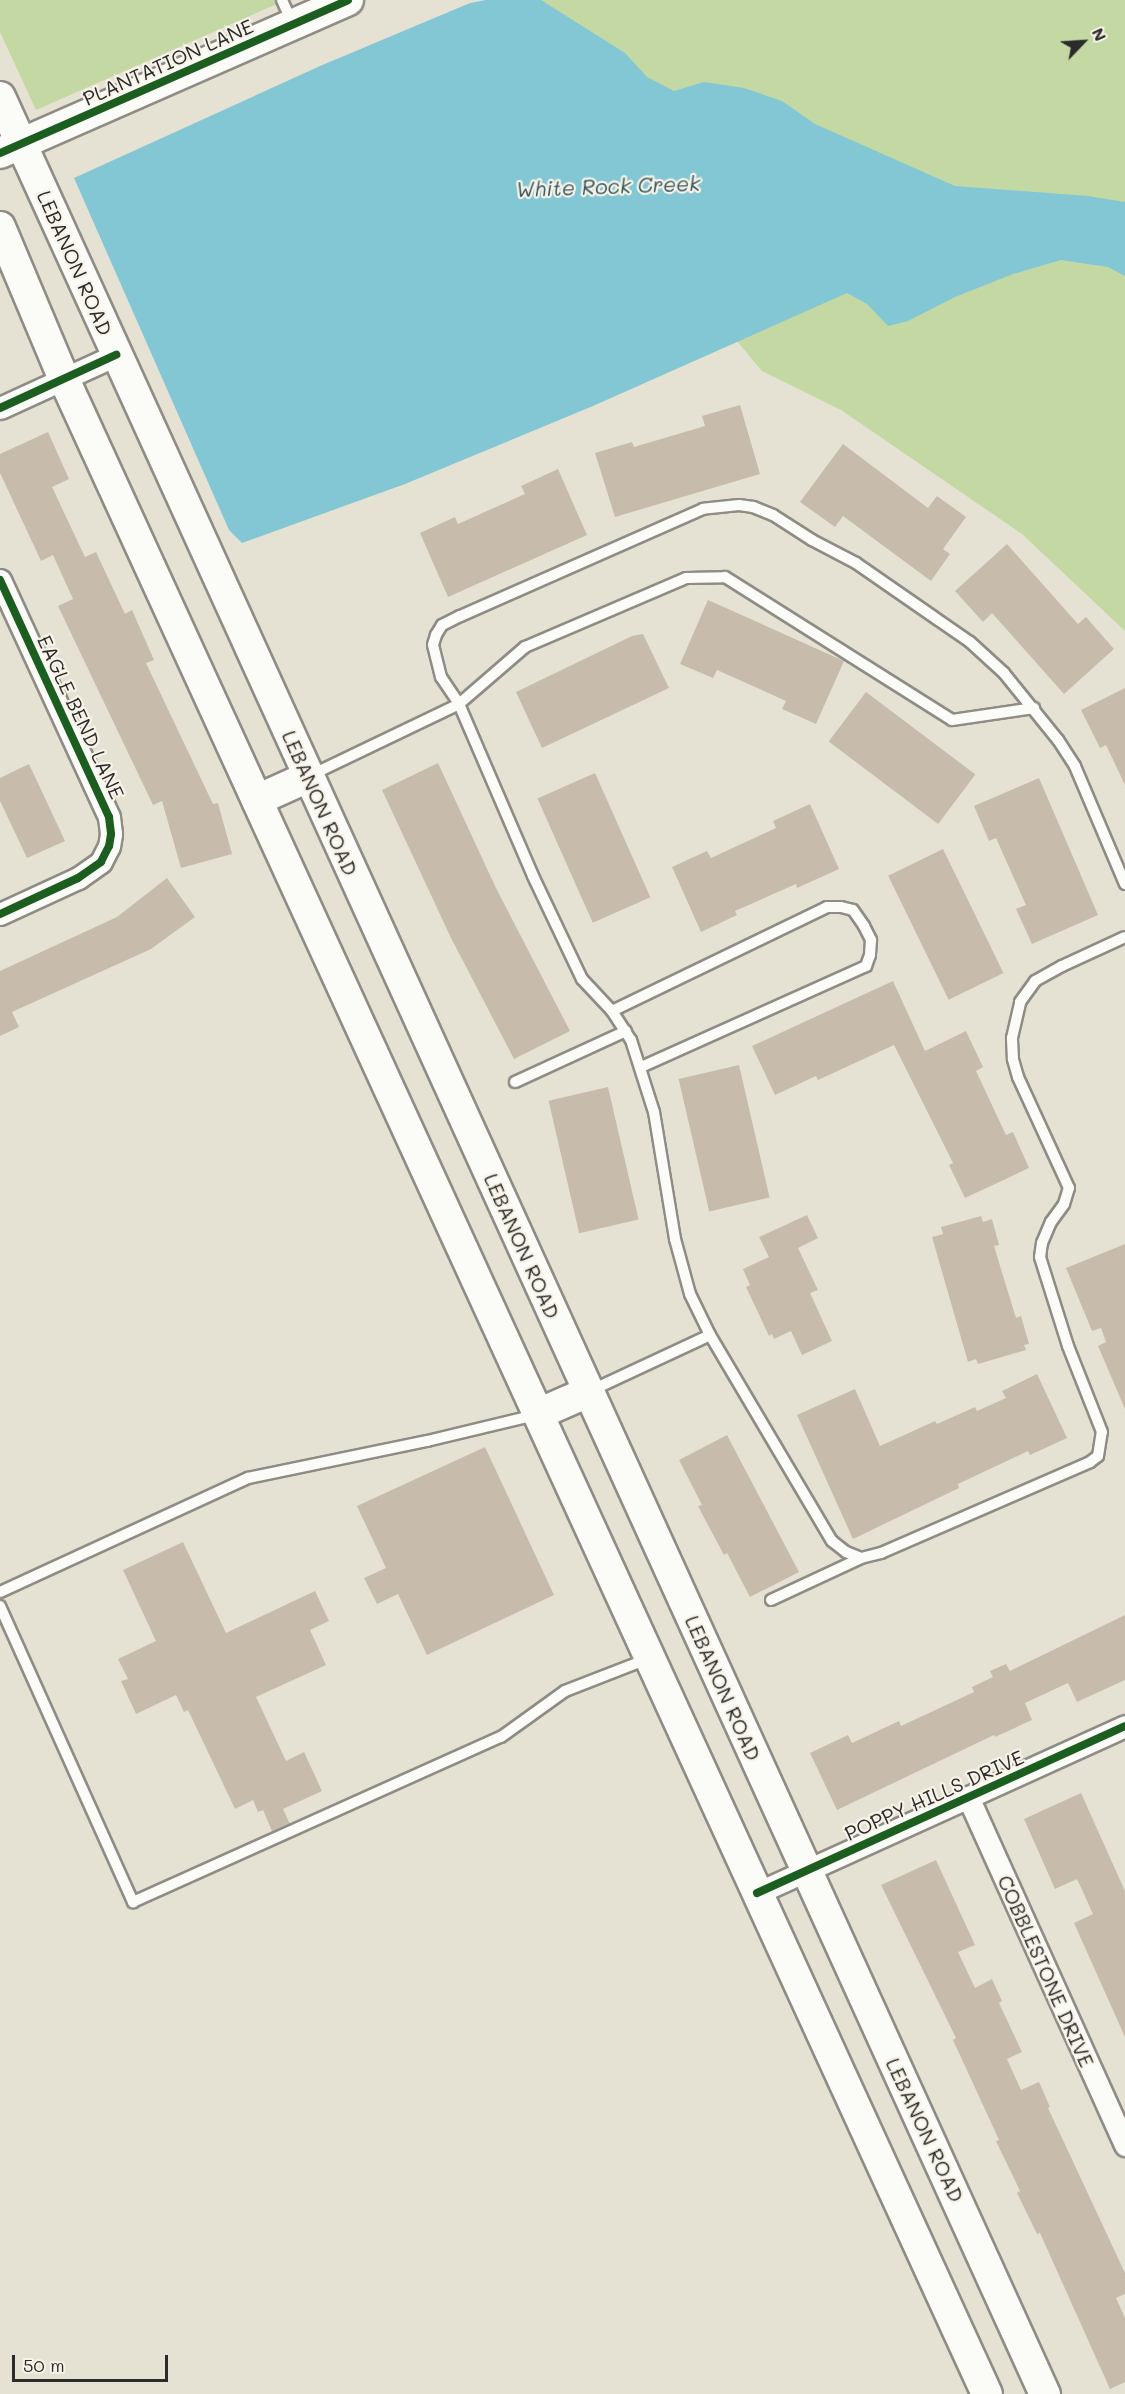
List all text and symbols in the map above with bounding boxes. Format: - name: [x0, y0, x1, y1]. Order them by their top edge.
- north arrow: [1053, 12, 1113, 72]
- street label: PLANTATION LANE: [79, 14, 257, 110]
- text: N: [1088, 24, 1112, 44]
- water label: White Rock Creek: [515, 170, 701, 202]
- street label: LEBANON ROAD: [32, 187, 118, 339]
- street label: EAGLE BEND LANE: [33, 631, 129, 803]
- street label: LEBANON ROAD: [277, 727, 363, 879]
- street label: LEBANON ROAD: [479, 1170, 565, 1322]
- street label: LEBANON ROAD: [680, 1612, 766, 1764]
- street label: POPPY HILLS DRIVE: [841, 1745, 1027, 1845]
- street label: COBBLESTONE DRIVE: [993, 1871, 1099, 2071]
- street label: LEBANON ROAD: [881, 2054, 969, 2206]
- scale bar: [15, 2343, 171, 2381]
- text: 50 m: [23, 2353, 65, 2377]

